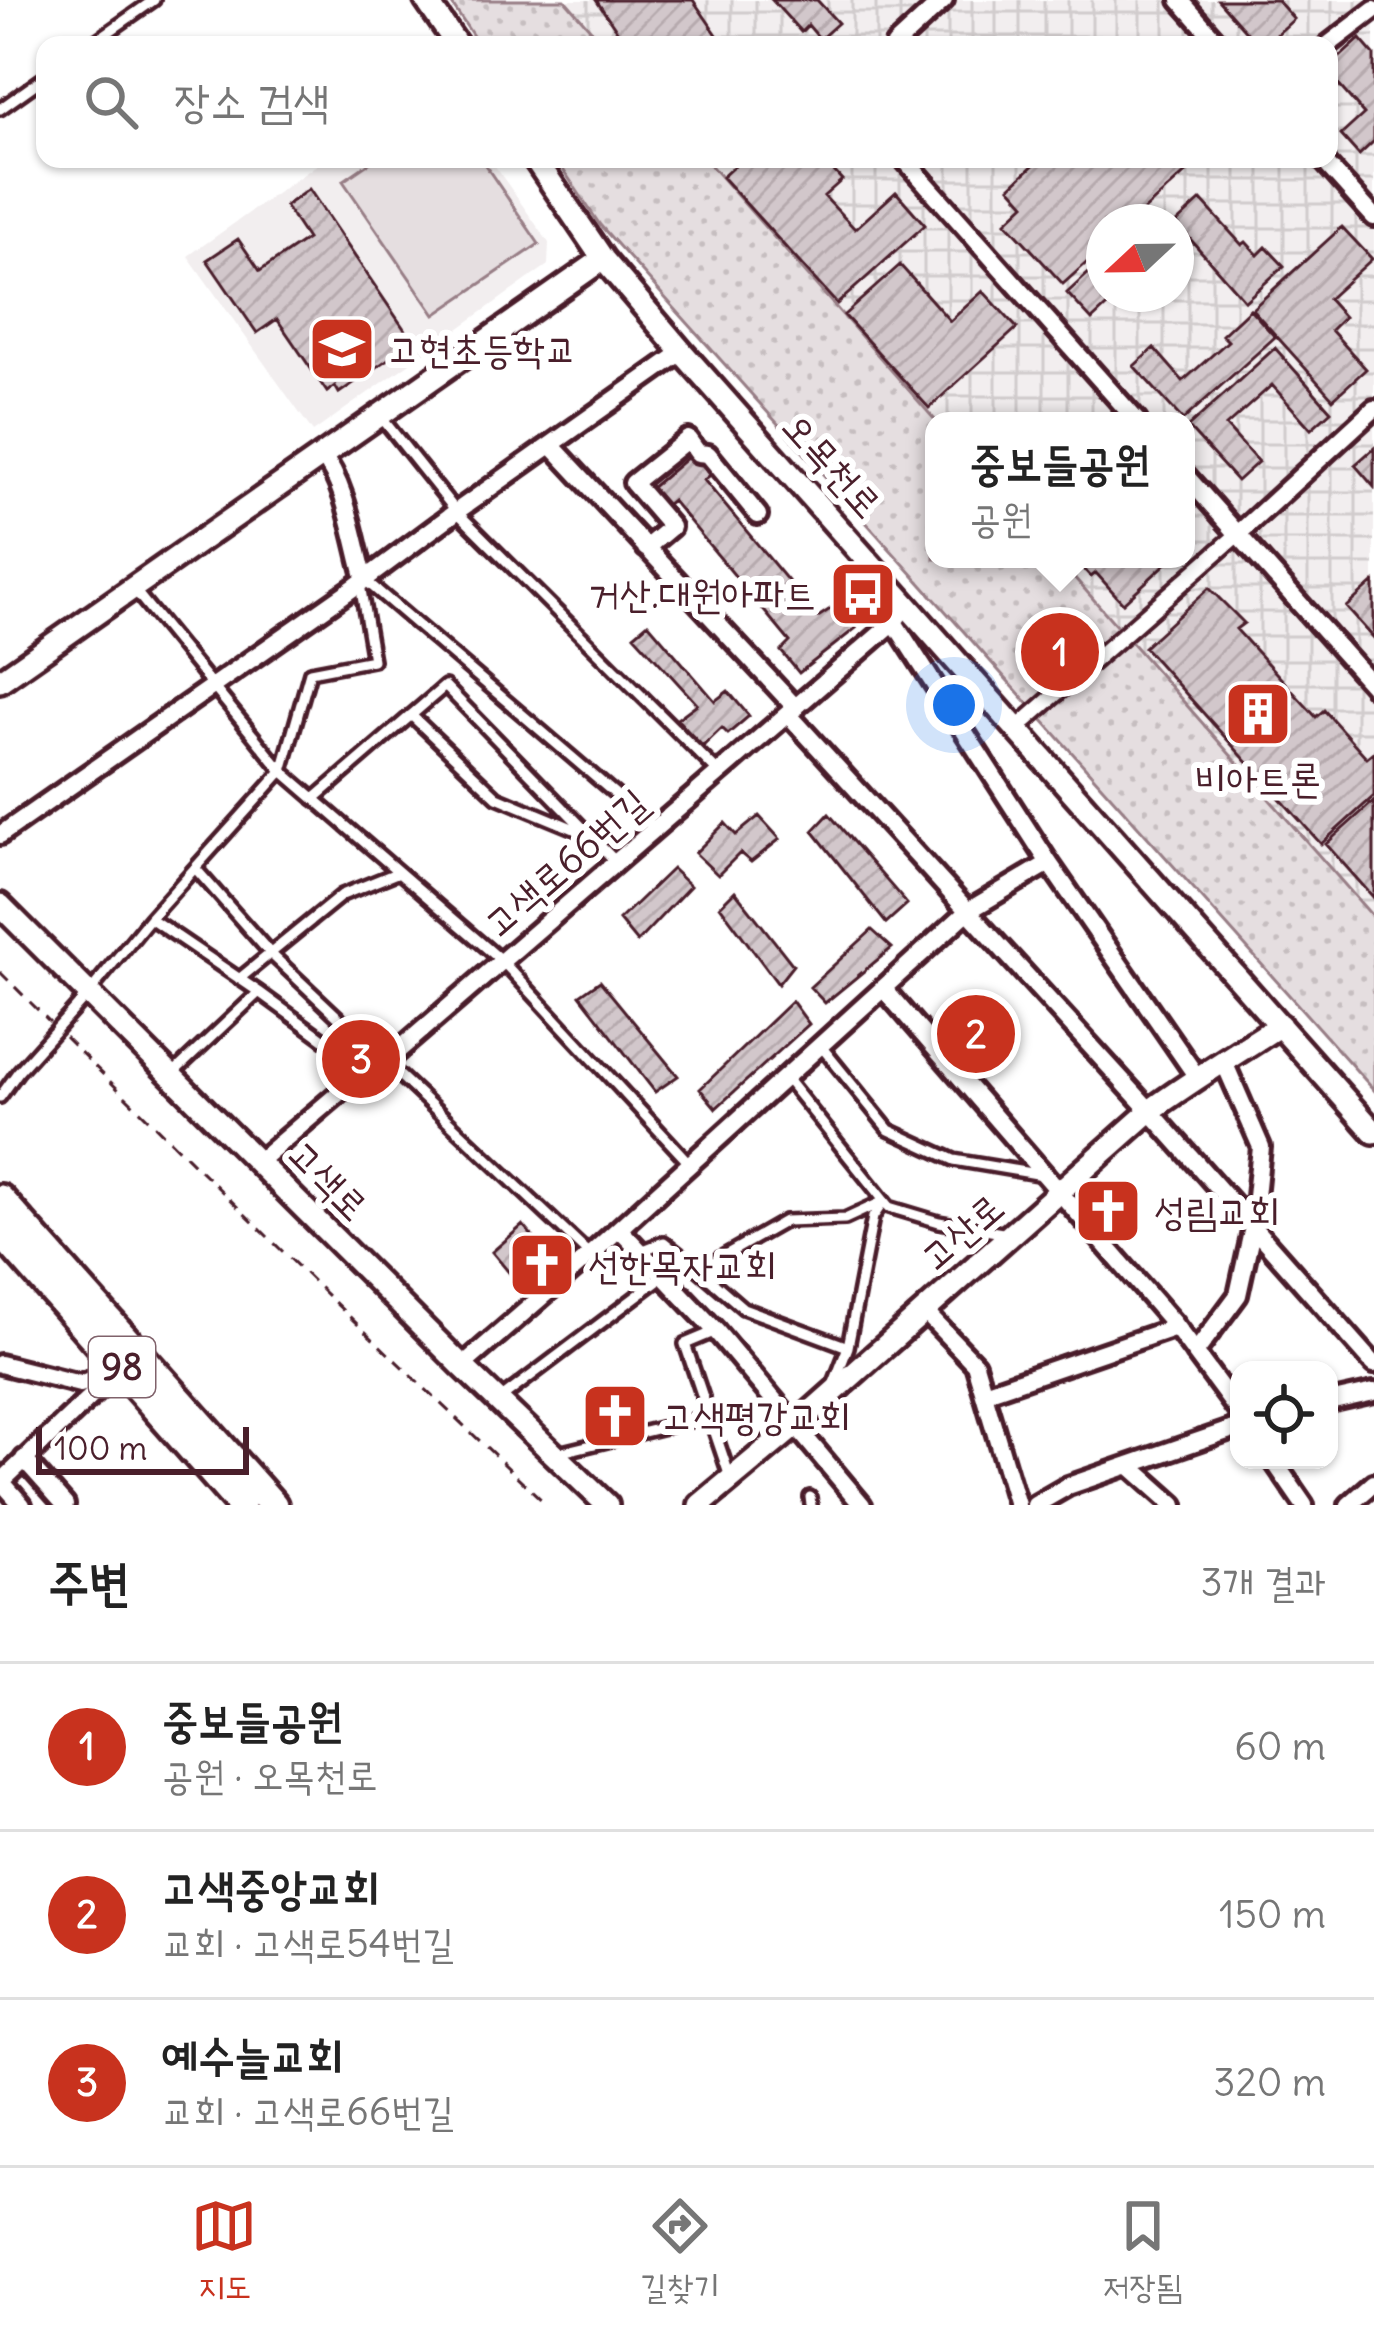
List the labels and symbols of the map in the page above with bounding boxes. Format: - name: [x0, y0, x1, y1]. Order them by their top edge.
- north arrow: [1086, 204, 1194, 312]
- school or university icon: 고현초등학교: [307, 314, 377, 384]
- place label: 고현초등학교: [388, 325, 576, 374]
- street label: 오목천로: [772, 402, 892, 528]
- bus stop icon: 거산.대원아파트: [828, 559, 898, 629]
- place label: 거산.대원아파트: [588, 570, 816, 619]
- pin: 1: [1021, 607, 1099, 697]
- your location: [924, 675, 984, 735]
- building icon: 비아트론: [1223, 679, 1293, 749]
- place label: 비아트론: [1195, 755, 1321, 804]
- street label: 고색로66번길: [474, 778, 658, 948]
- pin: 2: [937, 989, 1015, 1079]
- pin: 3: [322, 1014, 400, 1104]
- street label: 고색로: [277, 1129, 379, 1231]
- church icon: 성림교회: [1073, 1176, 1143, 1246]
- street label: 고산로: [910, 1183, 1014, 1281]
- place label: 성림교회: [1154, 1187, 1280, 1236]
- church icon: 선한목자교회: [507, 1230, 577, 1300]
- place label: 선한목자교회: [588, 1241, 776, 1290]
- road number: 98: [89, 1337, 155, 1397]
- church icon: 고색평강교회: [580, 1381, 650, 1451]
- place label: 고색평강교회: [662, 1392, 850, 1441]
- scale bar: [36, 1421, 249, 1474]

